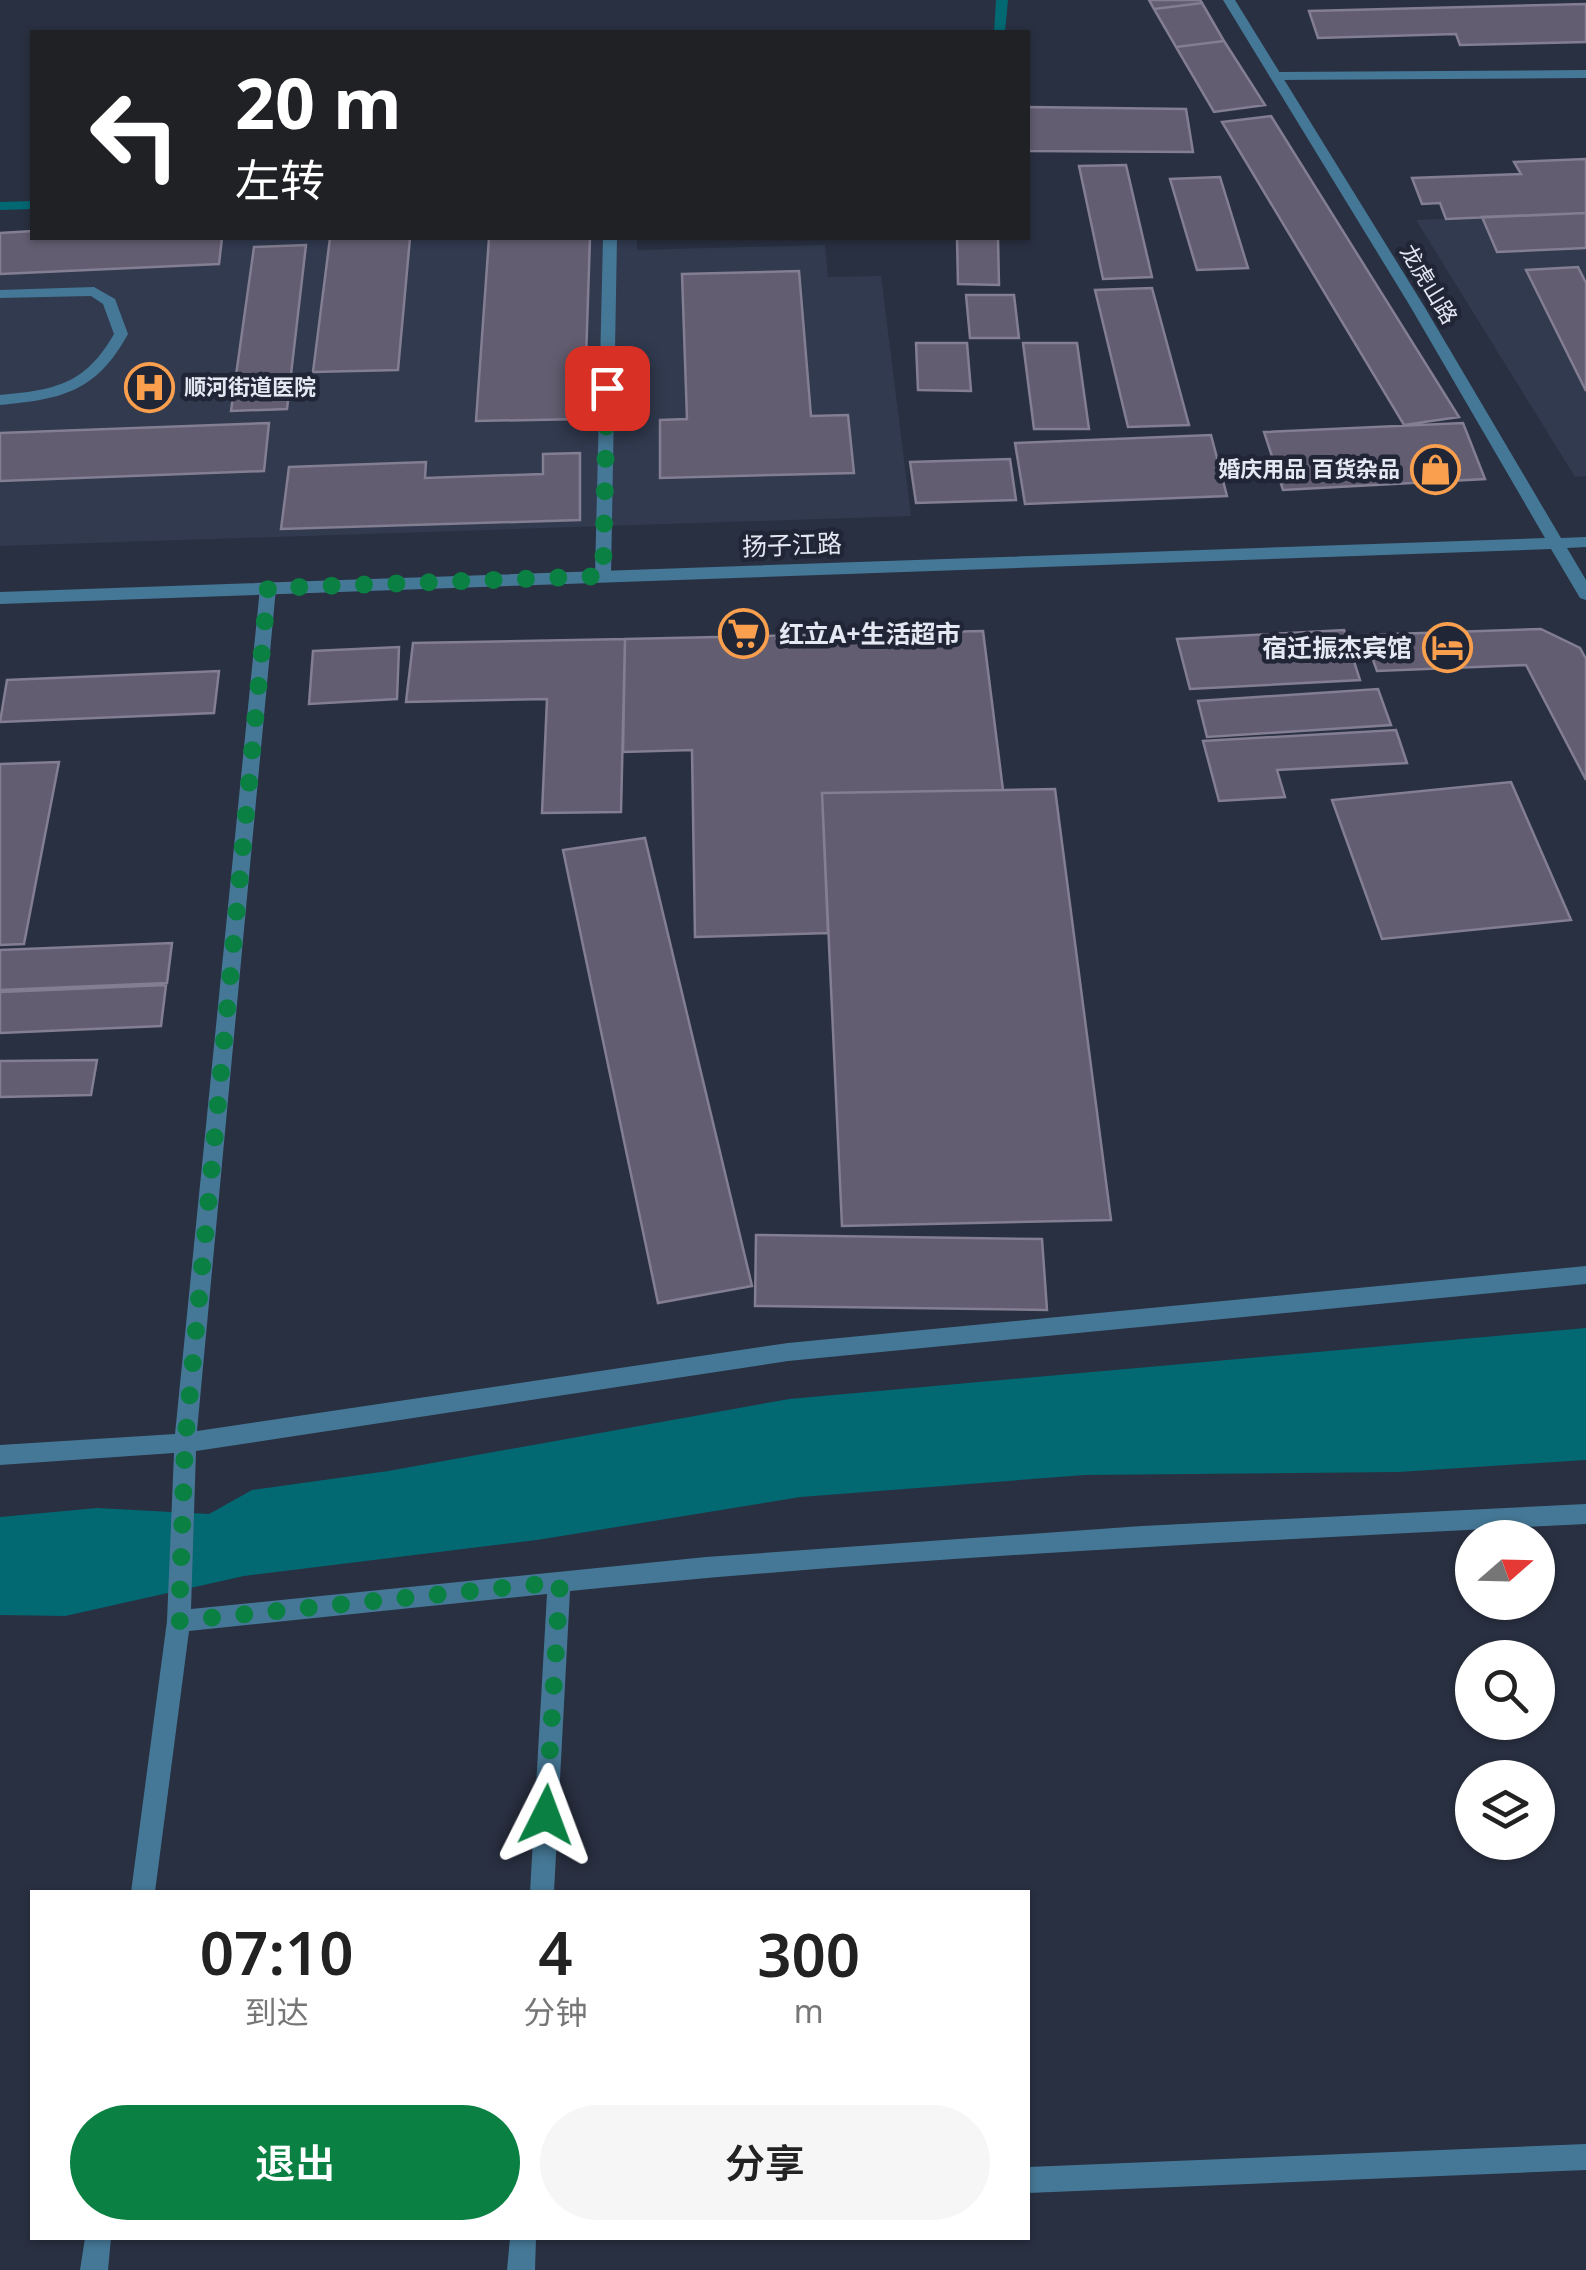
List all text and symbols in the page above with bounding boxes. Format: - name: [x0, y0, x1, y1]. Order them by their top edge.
- text: 20 m: [235, 54, 402, 150]
- icon: left: [70, 70, 200, 200]
- text: 左转: [235, 149, 325, 210]
- street label: 龙虎山路: [1394, 238, 1465, 329]
- pin: [565, 346, 650, 431]
- hospital icon: 顺河街道医院: [123, 361, 175, 413]
- icon: arrive: [580, 361, 635, 416]
- place label: 顺河街道医院: [184, 371, 316, 401]
- shop icon: 婚庆用品 百货杂品: [1409, 443, 1461, 495]
- place label: 婚庆用品 百货杂品: [1218, 453, 1400, 483]
- street label: 扬子江路: [741, 525, 843, 563]
- supermarket icon: 红立A+生活超市: [718, 608, 770, 660]
- place label: 红立A+生活超市: [779, 616, 961, 650]
- hotel icon: 宿迁振杰宾馆: [1421, 622, 1473, 674]
- place label: 宿迁振杰宾馆: [1262, 630, 1412, 664]
- north arrow: [1455, 1520, 1555, 1620]
- map controls: [1455, 1520, 1555, 1860]
- button: search: [1455, 1640, 1555, 1740]
- button: layers: [1455, 1760, 1555, 1860]
- position arrow: [494, 1763, 598, 1867]
- text: 07:10: [200, 1911, 354, 1993]
- text: 4: [538, 1911, 573, 1993]
- text: 300: [757, 1913, 860, 1995]
- text: m: [794, 1989, 824, 2032]
- text: 到达: [245, 1990, 309, 2033]
- text: 分钟: [523, 1990, 587, 2033]
- button: 退出: [70, 2105, 520, 2220]
- button: 分享: [540, 2105, 990, 2220]

